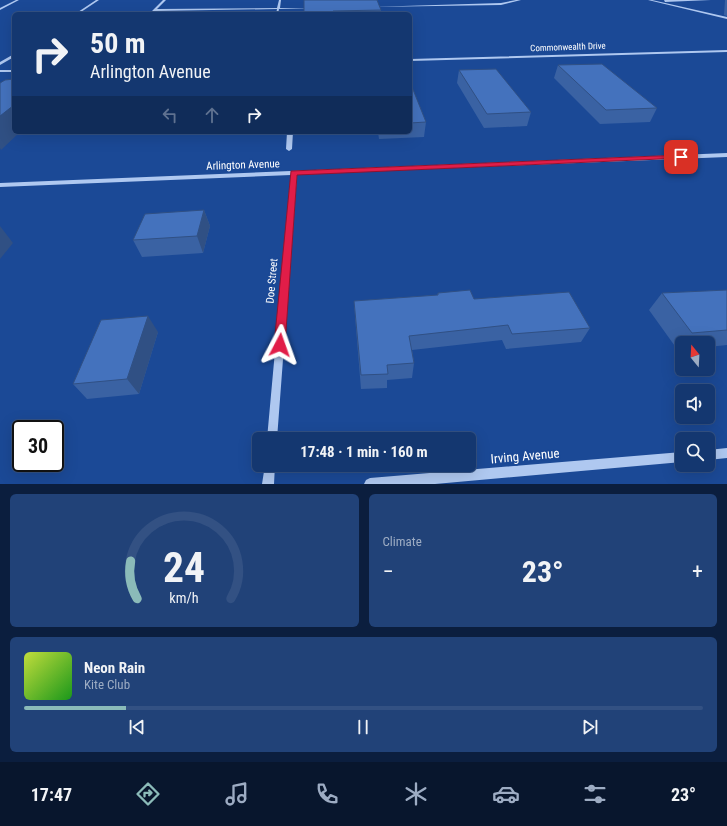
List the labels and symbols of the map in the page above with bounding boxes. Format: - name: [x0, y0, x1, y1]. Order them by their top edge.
- street label: Commonwealth Drive: [530, 41, 606, 53]
- pin: [664, 140, 698, 174]
- street label: Arlington Avenue: [206, 157, 280, 173]
- street label: Doe Street: [264, 258, 280, 304]
- position arrow: [259, 324, 301, 366]
- north arrow: [675, 336, 715, 376]
- speed limit sign: 30: [12, 420, 64, 472]
- street label: Irving Avenue: [490, 446, 560, 466]

